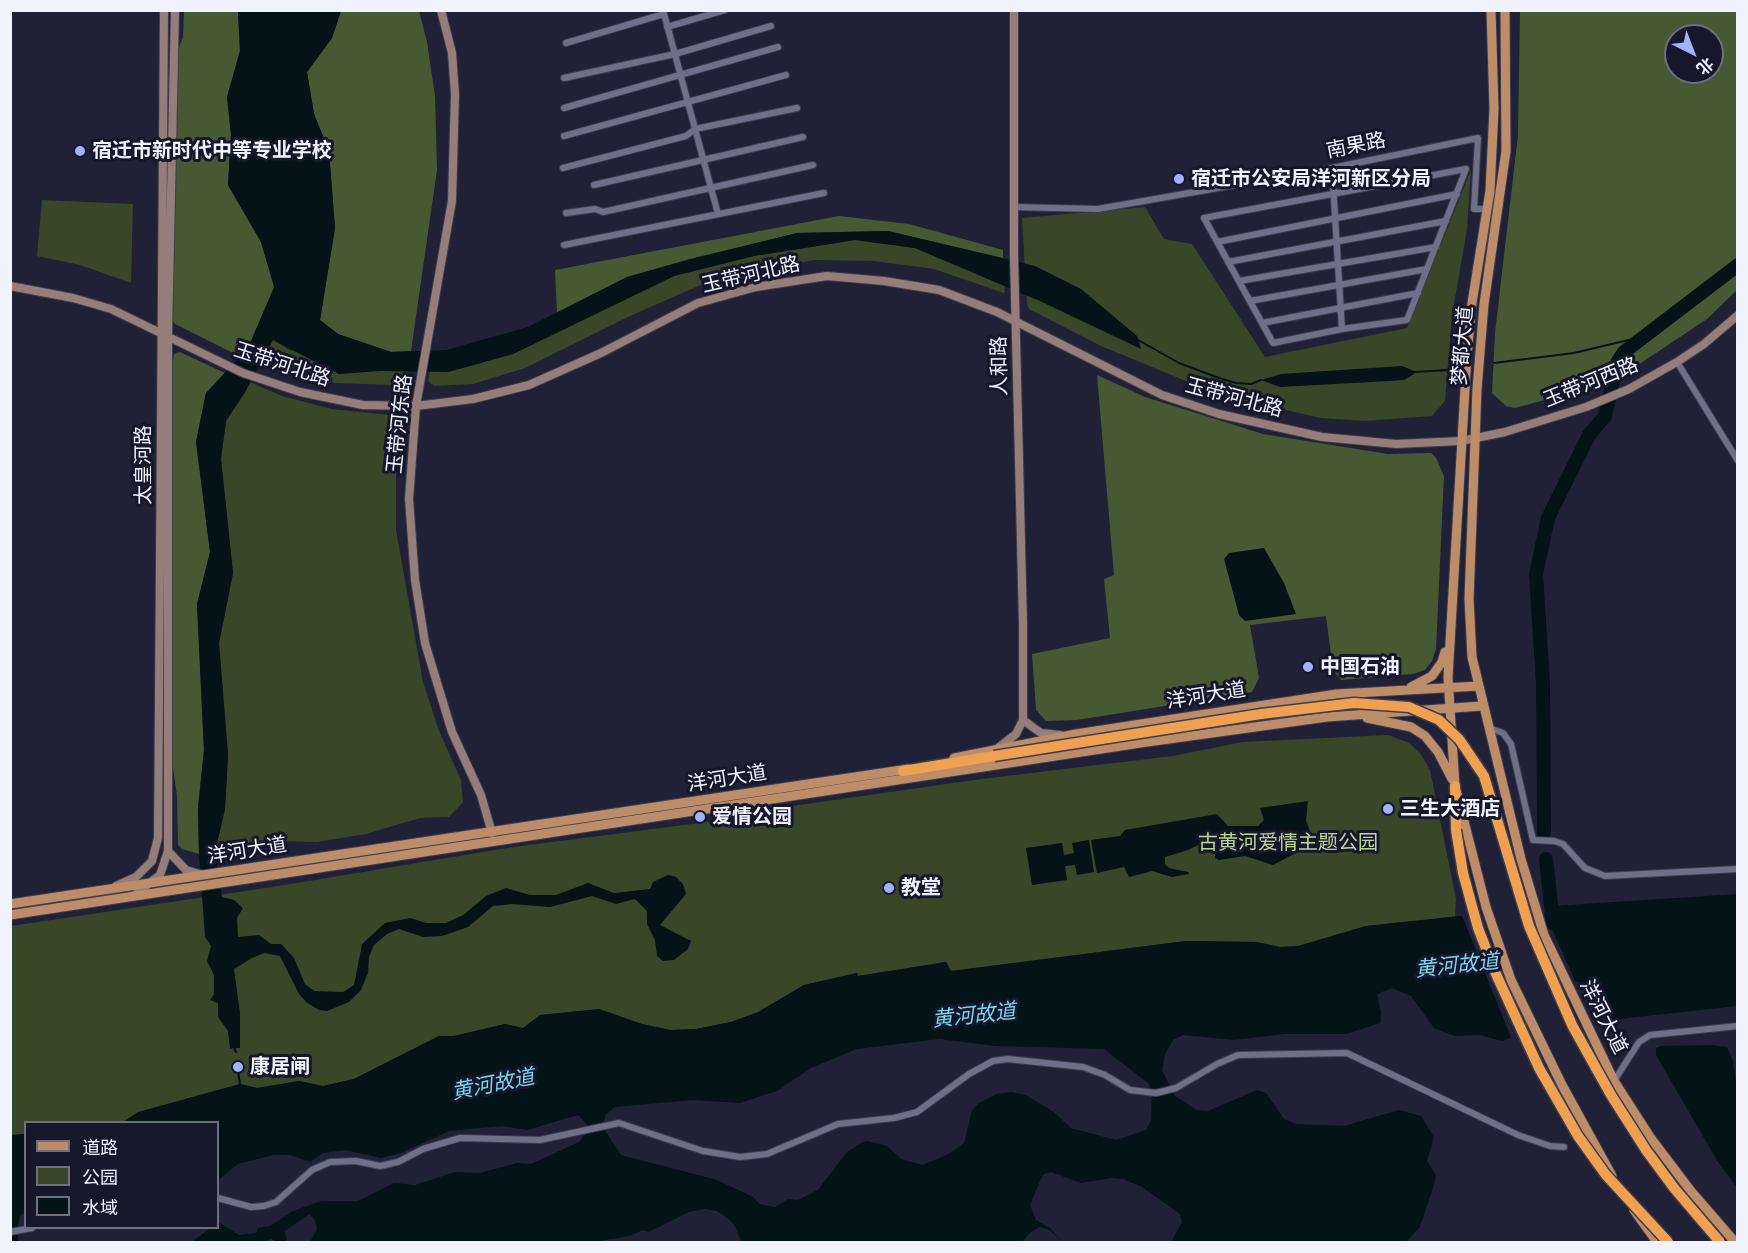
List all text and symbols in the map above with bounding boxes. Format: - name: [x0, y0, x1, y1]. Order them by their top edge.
- north arrow: [1664, 24, 1724, 84]
- text: 北: [1693, 54, 1717, 79]
- street label: 南果路: [1324, 128, 1388, 164]
- place label: 宿迁市新时代中等专业学校: [92, 139, 332, 163]
- marker: 宿迁市新时代中等专业学校: [73, 144, 87, 158]
- place label: 宿迁市公安局洋河新区分局: [1191, 167, 1431, 191]
- marker: 宿迁市公安局洋河新区分局: [1172, 172, 1186, 186]
- street label: 玉带河北路: [700, 252, 802, 298]
- street label: 梦都大道: [1448, 305, 1478, 387]
- street label: 人和路: [987, 336, 1013, 396]
- street label: 玉带河北路: [231, 338, 333, 392]
- street label: 玉带河西路: [1540, 353, 1642, 413]
- street label: 玉带河东路: [383, 373, 417, 475]
- street label: 玉带河北路: [1183, 373, 1285, 423]
- street label: 太皇河路: [132, 425, 156, 505]
- place label: 中国石油: [1320, 655, 1400, 679]
- marker: 中国石油: [1301, 660, 1315, 674]
- street label: 洋河大道: [1165, 678, 1247, 714]
- street label: 洋河大道: [686, 761, 768, 797]
- place label: 三生大酒店: [1400, 797, 1500, 821]
- marker: 三生大酒店: [1381, 802, 1395, 816]
- place label: 爱情公园: [712, 805, 792, 829]
- marker: 爱情公园: [693, 810, 707, 824]
- park label: 古黄河爱情主题公园: [1198, 831, 1378, 855]
- street label: 洋河大道: [206, 833, 288, 869]
- place label: 教堂: [901, 876, 941, 900]
- marker: 教堂: [882, 881, 896, 895]
- water label: 黄河故道: [1414, 949, 1500, 983]
- street label: 洋河大道: [1574, 976, 1632, 1058]
- water label: 黄河故道: [931, 999, 1017, 1033]
- place label: 康居闸: [250, 1055, 310, 1079]
- marker: 康居闸: [231, 1060, 245, 1074]
- water label: 黄河故道: [449, 1065, 537, 1105]
- legend: [24, 1121, 219, 1229]
- text: 道路: [82, 1137, 118, 1159]
- text: 公园: [82, 1167, 118, 1189]
- text: 水域: [82, 1197, 118, 1219]

